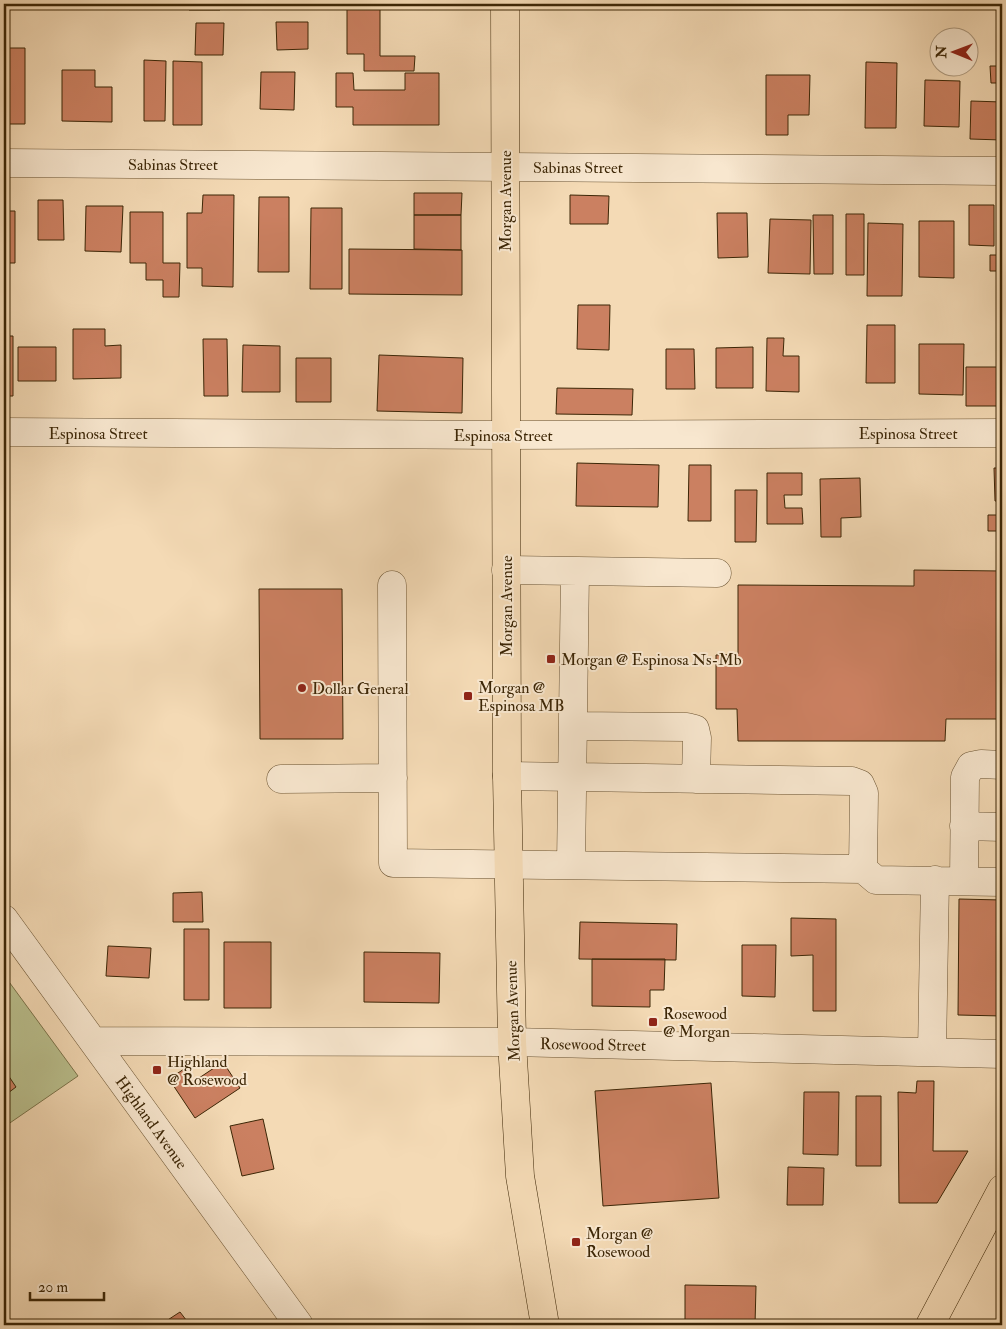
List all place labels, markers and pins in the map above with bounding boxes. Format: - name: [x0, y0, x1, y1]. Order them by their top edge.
- place label: Morgan @ Espinosa Ns-Mb: [561, 650, 742, 671]
- marker: Morgan @ Espinosa Ns-Mb: [545, 653, 557, 665]
- place label: Morgan @ Espinosa MB: [478, 678, 565, 717]
- place label: Dollar General: [312, 679, 408, 699]
- marker: Dollar General: [296, 682, 308, 694]
- marker: Morgan @ Espinosa MB: [462, 690, 474, 702]
- place label: Rosewood @ Morgan: [663, 1004, 730, 1042]
- marker: Rosewood @ Morgan: [647, 1016, 659, 1028]
- place label: Highland @ Rosewood: [167, 1052, 247, 1090]
- marker: Highland @ Rosewood: [151, 1064, 163, 1076]
- place label: Morgan @ Rosewood: [586, 1224, 653, 1262]
- marker: Morgan @ Rosewood: [570, 1236, 582, 1248]

